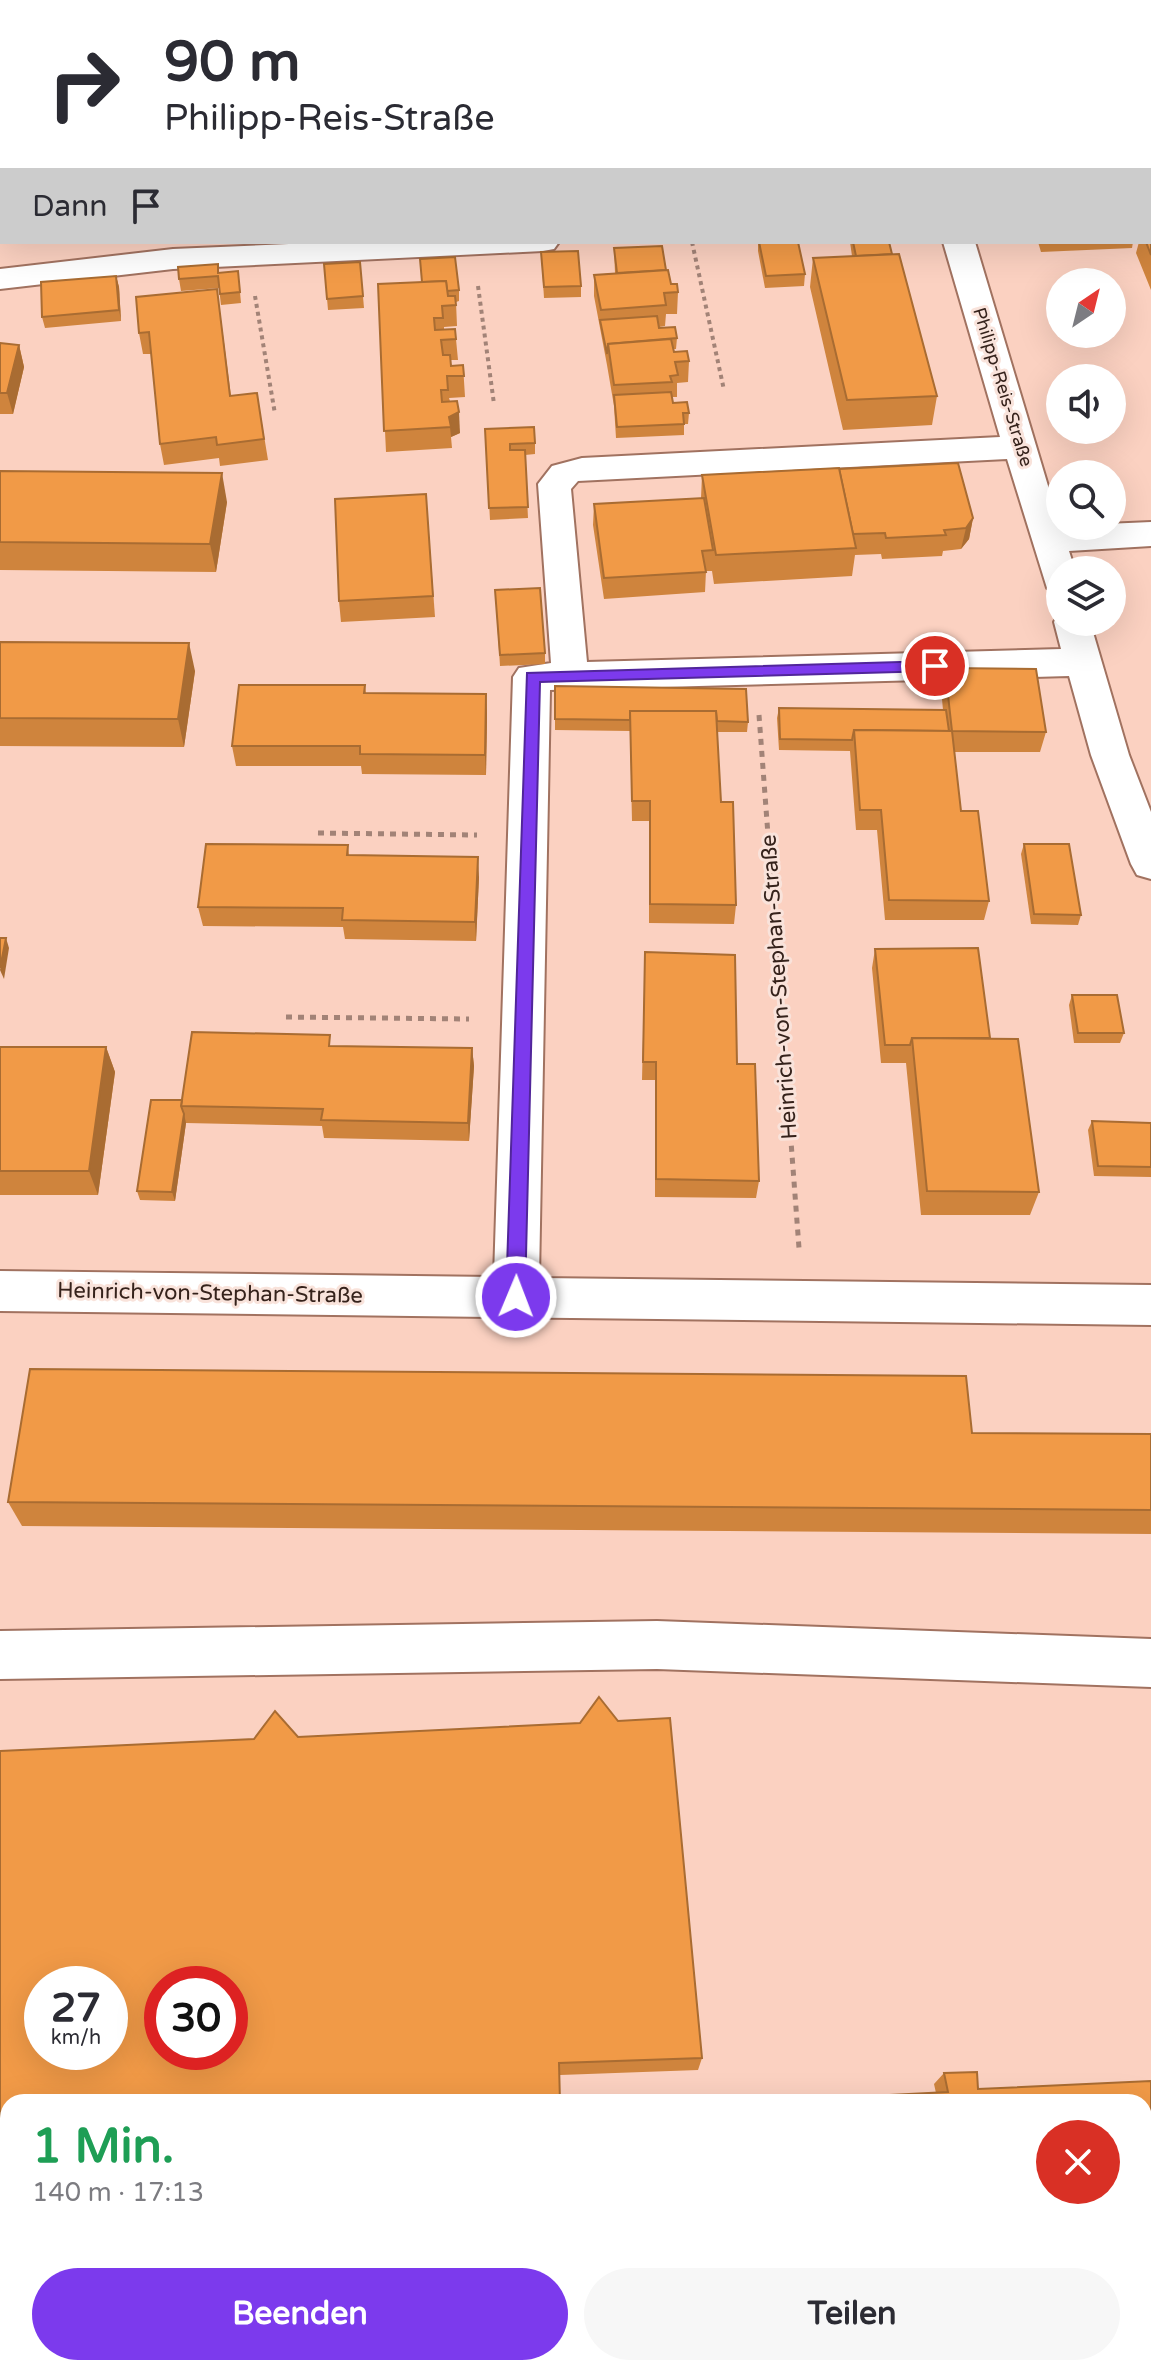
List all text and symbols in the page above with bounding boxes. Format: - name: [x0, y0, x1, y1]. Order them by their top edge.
- text: 90 m: [164, 29, 300, 96]
- icon: right: [32, 32, 136, 136]
- text: Philipp-Reis-Straße: [164, 97, 495, 140]
- icon: arrive: [124, 184, 168, 228]
- text: Dann: [32, 188, 108, 225]
- north arrow: [1046, 268, 1126, 348]
- map controls: [1046, 268, 1126, 636]
- street label: Philipp-Reis-Straße: [968, 305, 1038, 469]
- button: sound: [1046, 364, 1126, 444]
- button: search: [1046, 460, 1126, 540]
- button: layers: [1046, 556, 1126, 636]
- pin: [901, 632, 969, 700]
- icon: arrive: [913, 644, 957, 688]
- street label: Heinrich-von-Stephan-Straße: [755, 834, 803, 1140]
- position arrow: [474, 1255, 558, 1339]
- street label: Heinrich-von-Stephan-Straße: [57, 1277, 363, 1309]
- speed limit sign: 30: [144, 1966, 248, 2070]
- text: 27: [51, 1984, 101, 2032]
- text: km/h: [51, 2026, 101, 2050]
- text: 1 Min.: [32, 2118, 174, 2176]
- button: close: [1036, 2120, 1120, 2204]
- text: 140 m · 17:13: [32, 2177, 204, 2208]
- button: Beenden: [32, 2268, 568, 2360]
- button: Teilen: [584, 2268, 1120, 2360]

